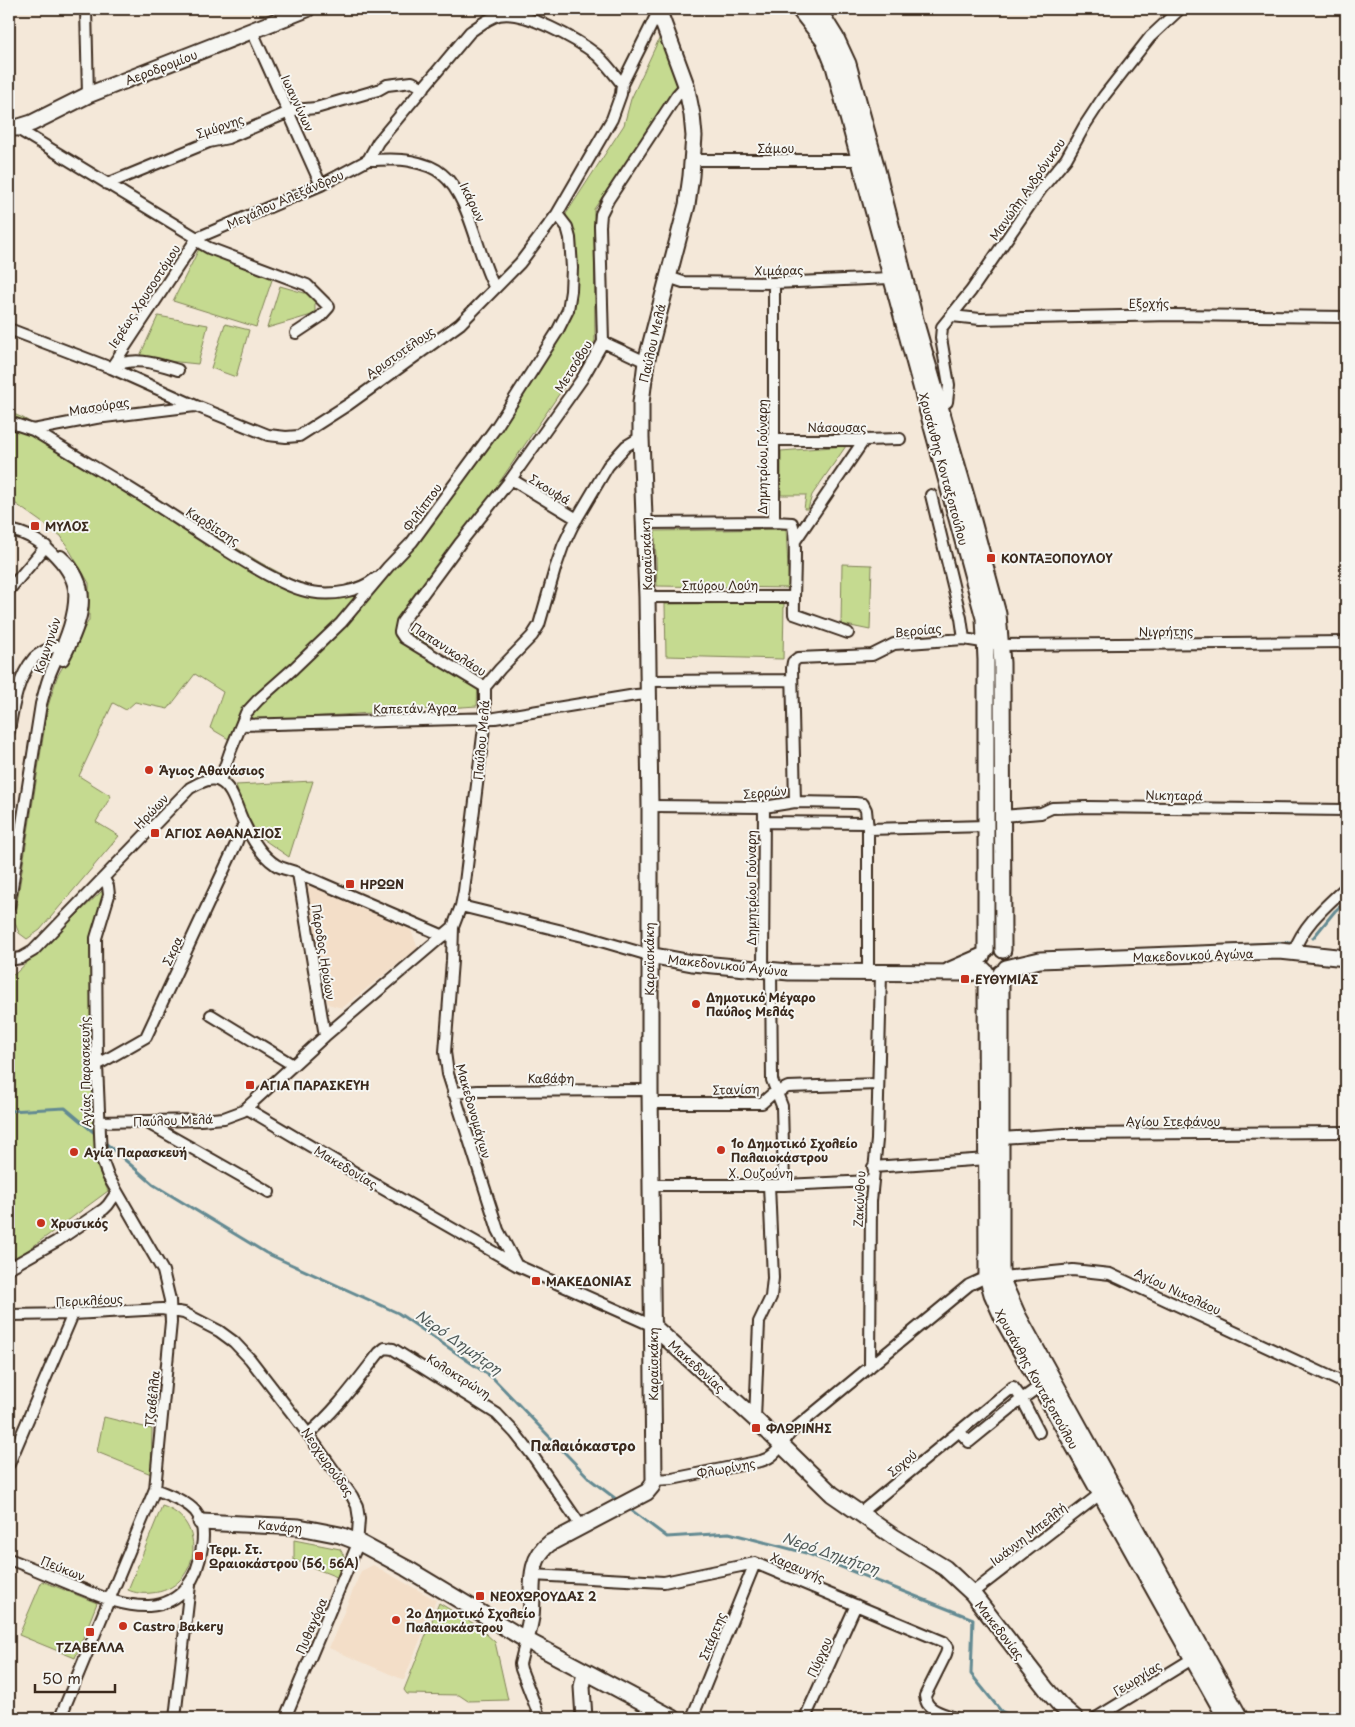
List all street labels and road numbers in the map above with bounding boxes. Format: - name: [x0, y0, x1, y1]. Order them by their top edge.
- street label: Αεροδρομίου: [122, 45, 200, 89]
- street label: Ιωαννίνων: [277, 72, 319, 134]
- street label: Σμύρνης: [194, 109, 246, 143]
- street label: Μανώλη Ανδρόνικου: [985, 134, 1069, 244]
- street label: Σάμου: [758, 139, 795, 157]
- street label: Μεγάλου Αλεξάνδρου: [224, 165, 346, 233]
- street label: Ικάρων: [456, 179, 490, 225]
- street label: Ιερέως Χρυσοστόμου: [104, 241, 184, 351]
- street label: Χιμάρας: [754, 261, 804, 279]
- street label: Εξοχής: [1129, 294, 1169, 312]
- street label: Παύλου Μελά: [634, 302, 670, 384]
- street label: Αριστοτέλους: [362, 322, 438, 382]
- street label: Μετσόβου: [550, 336, 596, 396]
- street label: Χρυσάνθης Κονταξοπούλου: [915, 391, 973, 547]
- street label: Μασούρας: [67, 392, 131, 420]
- street label: Δημητρίου Γούναρη: [753, 399, 771, 515]
- street label: Νάσουσας: [808, 418, 866, 436]
- street label: Σκουφά: [526, 470, 574, 508]
- street label: Φιλίππου: [398, 479, 446, 535]
- street label: Καρδίτσης: [183, 502, 243, 550]
- street label: Καραϊσκάκη: [636, 517, 656, 591]
- street label: Σπύρου Λούη: [682, 576, 758, 594]
- street label: Κομνηνών: [29, 614, 65, 676]
- street label: Παπανικολάου: [408, 618, 490, 680]
- street label: Βεροίας: [894, 619, 942, 641]
- street label: Νιγρήτης: [1138, 622, 1194, 640]
- street label: Καπετάν Άγρα: [373, 698, 457, 718]
- street label: Παύλου Μελά: [469, 699, 493, 781]
- street label: Σερρών: [742, 781, 788, 803]
- street label: Νικηταρά: [1145, 785, 1203, 805]
- street label: Ηρώων: [130, 789, 172, 833]
- street label: Δημητρίου Γούναρη: [742, 830, 760, 946]
- street label: Πάροδος Ηρώων: [308, 903, 340, 1001]
- street label: Καραϊσκάκη: [640, 922, 658, 996]
- street label: Σκρα: [157, 933, 187, 969]
- street label: Μακεδονικού Αγώνα: [1132, 944, 1254, 966]
- street label: Μακεδονικού Αγώνα: [667, 950, 789, 980]
- street label: Αγίας Παρασκευής: [75, 1016, 95, 1128]
- street label: Μακεδονομάχων: [452, 1061, 496, 1161]
- street label: Καβάφη: [527, 1069, 575, 1087]
- street label: Στανίση: [712, 1079, 760, 1099]
- street label: Παύλου Μελά: [133, 1110, 213, 1130]
- street label: Αγίου Στεφάνου: [1126, 1112, 1220, 1130]
- street label: Μακεδονίας: [311, 1141, 381, 1193]
- street label: Χ. Ουζούνη: [729, 1164, 793, 1182]
- street label: Ζακύνθου: [849, 1170, 869, 1228]
- street label: Αγίου Νικολάου: [1132, 1263, 1224, 1319]
- street label: Περικλέους: [55, 1289, 123, 1311]
- street label: Χρυσάνθης Κονταξοπούλου: [991, 1306, 1083, 1452]
- street label: Καραϊσκάκη: [644, 1327, 662, 1401]
- street label: Μακεδονίας: [665, 1336, 729, 1396]
- street label: Κολοκτρώνη: [424, 1349, 494, 1403]
- street label: Τζαβέλλα: [140, 1370, 164, 1428]
- street label: Νεοχωρούδας: [297, 1424, 359, 1500]
- street label: Σοχού: [883, 1445, 921, 1481]
- street label: Φλωρίνης: [695, 1454, 757, 1482]
- street label: Ιωάννη Μπελλή: [986, 1498, 1070, 1570]
- street label: Κανάρη: [257, 1515, 303, 1537]
- street label: Χαραυγής: [768, 1547, 828, 1587]
- street label: Πεύκων: [38, 1551, 88, 1585]
- street label: Πυθαγόρα: [291, 1595, 331, 1657]
- street label: Μακεδονίας: [971, 1597, 1029, 1663]
- street label: Σπάρτης: [694, 1609, 730, 1663]
- street label: Πύργου: [802, 1634, 836, 1680]
- street label: Γεωργίας: [1109, 1656, 1165, 1700]

